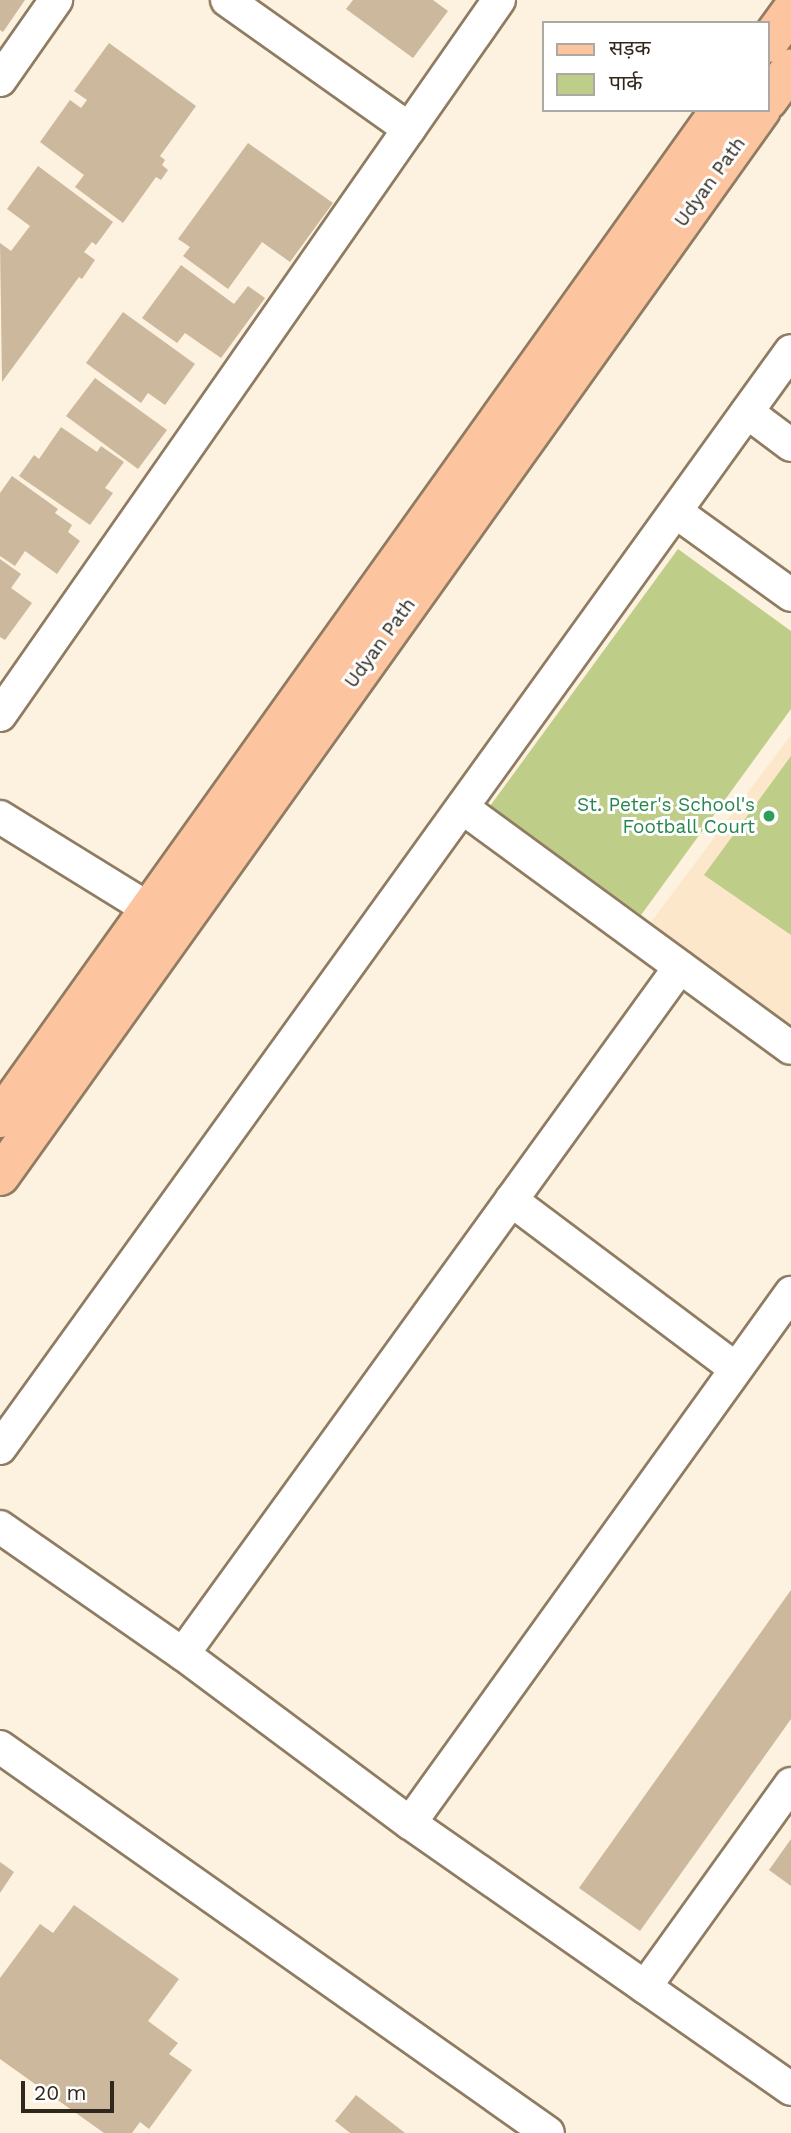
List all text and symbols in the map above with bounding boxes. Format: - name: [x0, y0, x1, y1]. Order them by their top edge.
- legend: [542, 21, 770, 112]
- text: सड़क: [609, 35, 651, 60]
- text: पार्क: [609, 70, 643, 95]
- street label: Udyan Path: [670, 133, 750, 231]
- street label: Udyan Path: [340, 594, 420, 692]
- place label: St. Peter's School's Football Court: [577, 794, 755, 838]
- marker: St. Peter's School's Football Court: [761, 808, 777, 824]
- scale bar: [24, 2066, 117, 2110]
- text: 20 m: [34, 2080, 86, 2105]

